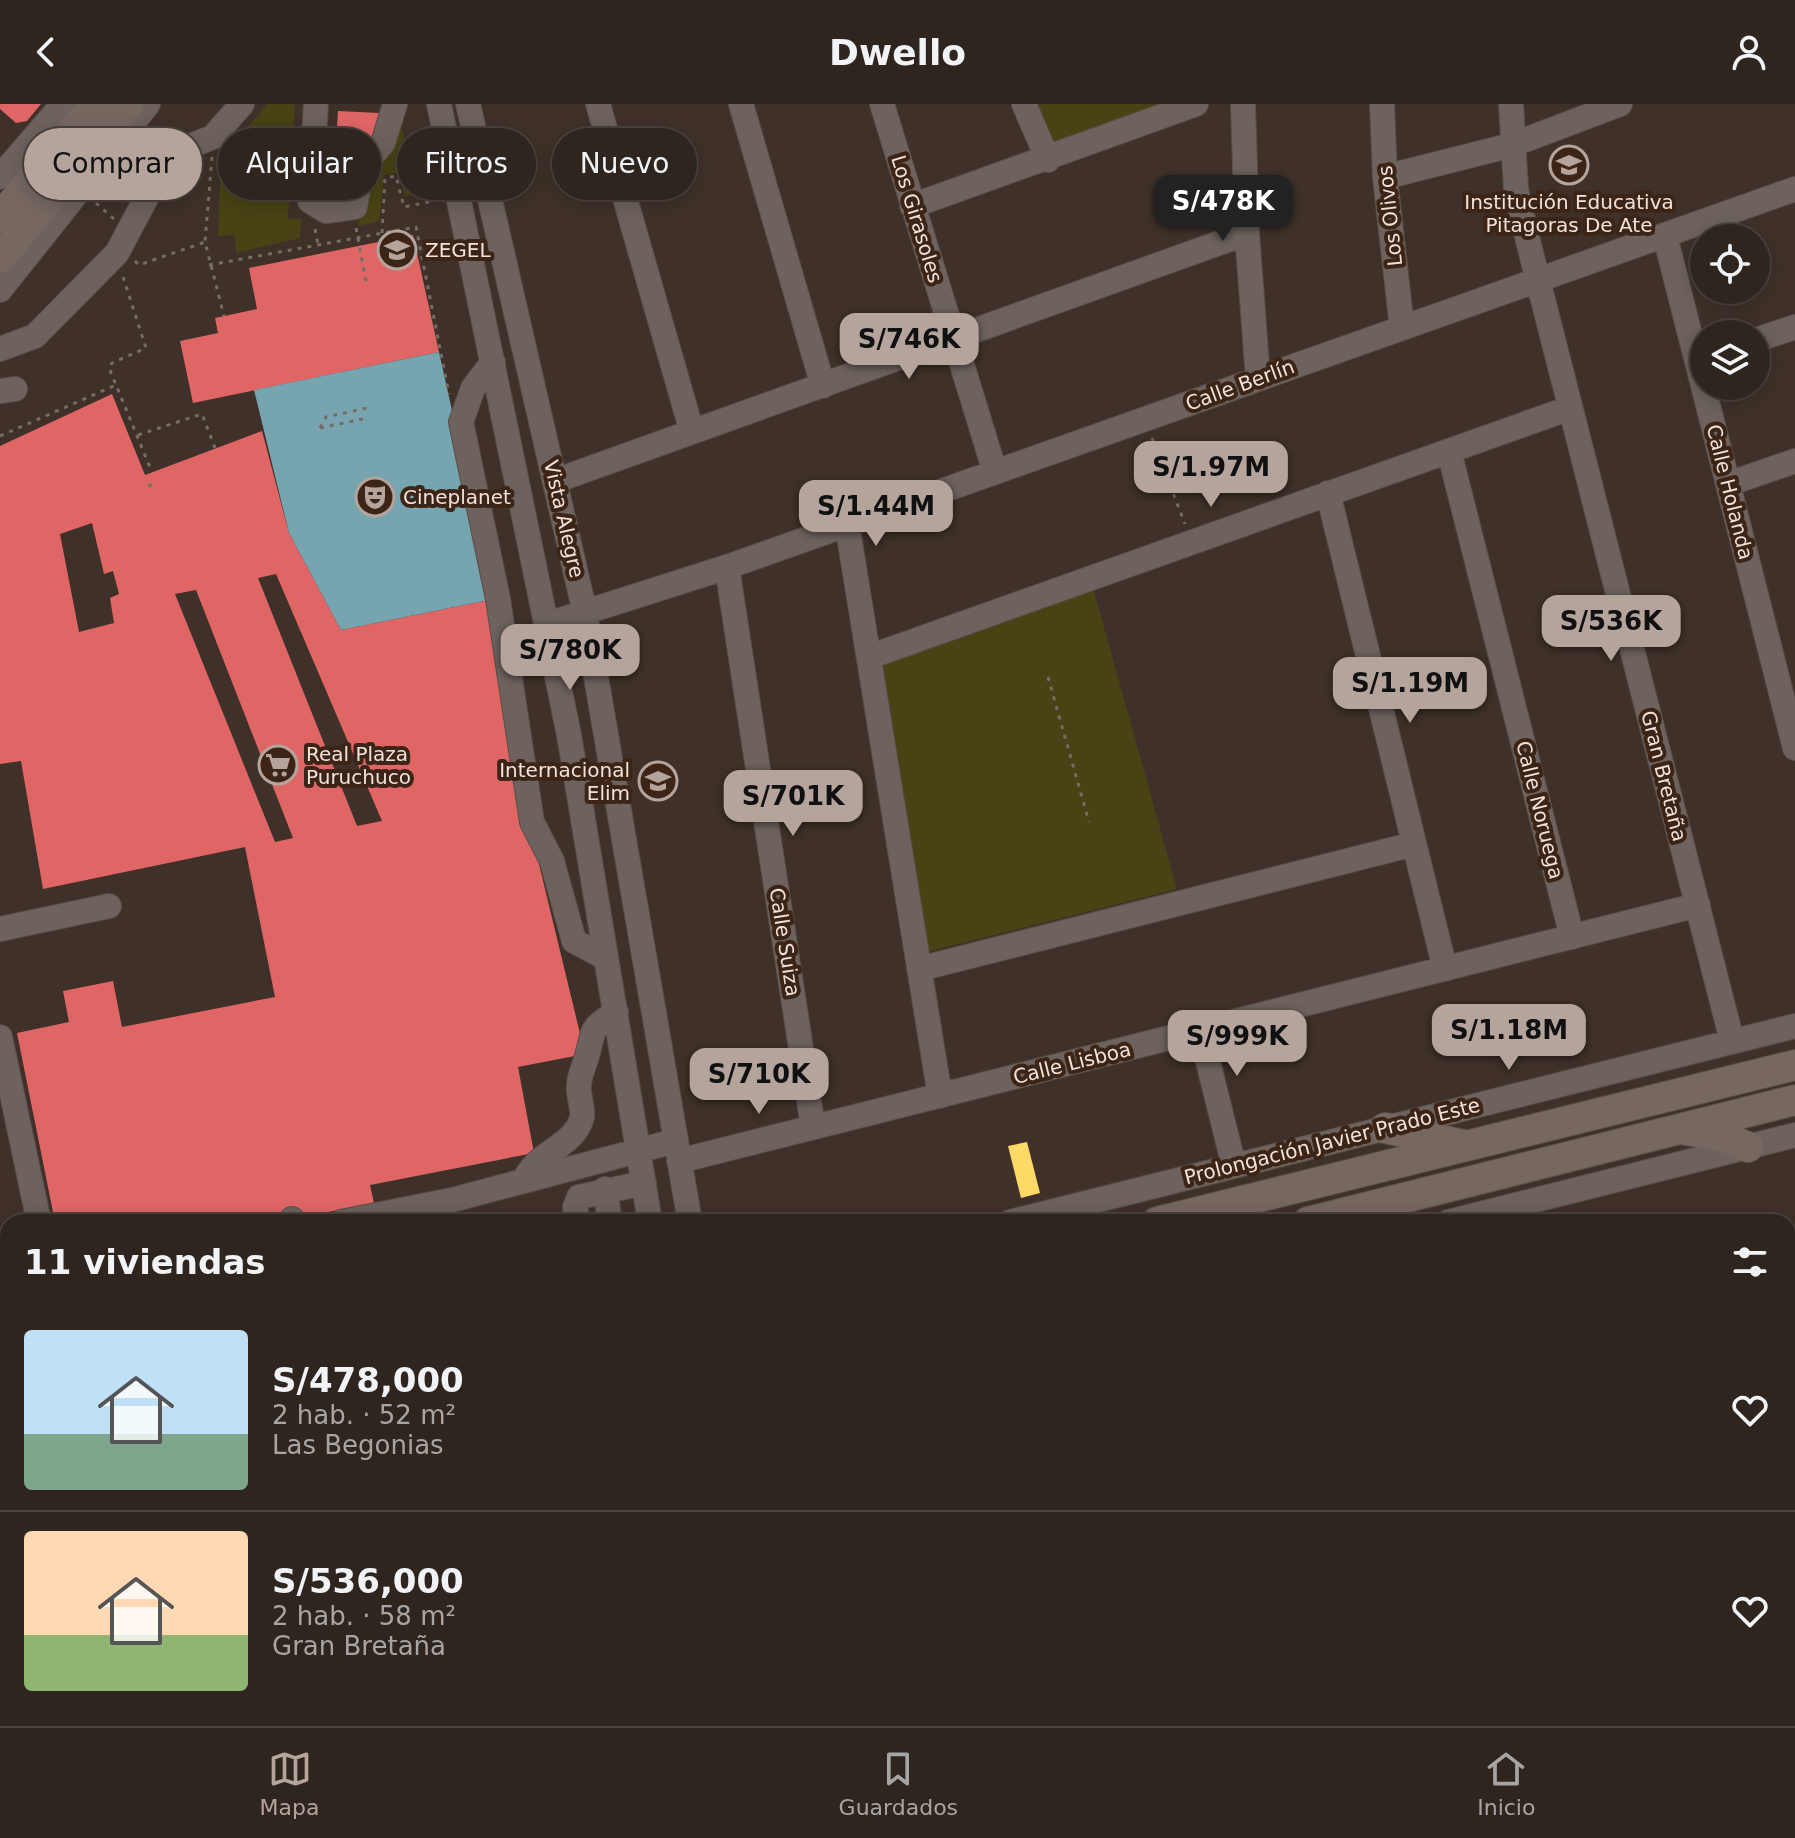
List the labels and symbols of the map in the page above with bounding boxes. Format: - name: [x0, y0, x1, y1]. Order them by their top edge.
- school or university icon: Institución Educativa Pitagoras De Ate: [1548, 144, 1590, 186]
- street label: Los Girasoles: [886, 152, 948, 286]
- street label: Los Olivos: [1373, 164, 1407, 268]
- pin: S/478K: [1158, 175, 1288, 243]
- place label: Institución Educativa Pitagoras De Ate: [1464, 190, 1674, 237]
- school or university icon: ZEGEL: [376, 229, 418, 271]
- place label: ZEGEL: [425, 238, 491, 262]
- pin: S/746K: [844, 313, 974, 381]
- street label: Calle Berlín: [1182, 354, 1298, 416]
- street label: Calle Holanda: [1702, 422, 1758, 562]
- pin: S/1.97M: [1137, 441, 1285, 509]
- street label: Vista Alegre: [539, 458, 589, 580]
- theatre icon: Cineplanet: [354, 476, 396, 518]
- pin: S/1.44M: [802, 480, 950, 548]
- place label: Cineplanet: [403, 485, 511, 509]
- pin: S/536K: [1546, 595, 1676, 663]
- pin: S/780K: [505, 624, 635, 692]
- pin: S/1.19M: [1336, 657, 1484, 725]
- street label: Gran Bretaña: [1636, 708, 1692, 844]
- street label: Calle Noruega: [1511, 739, 1569, 881]
- place label: Real Plaza Puruchuco: [306, 742, 411, 789]
- supermarket icon: Real Plaza Puruchuco: [257, 744, 299, 786]
- place label: Internacional Elim: [499, 758, 630, 805]
- school or university icon: Internacional Elim: [637, 760, 679, 802]
- pin: S/701K: [728, 770, 858, 838]
- street label: Calle Suiza: [765, 886, 805, 998]
- pin: S/1.18M: [1435, 1004, 1583, 1072]
- pin: S/999K: [1172, 1010, 1302, 1078]
- street label: Calle Lisboa: [1011, 1037, 1133, 1089]
- pin: S/710K: [694, 1048, 824, 1116]
- street label: Prolongación Javier Prado Este: [1182, 1093, 1482, 1189]

